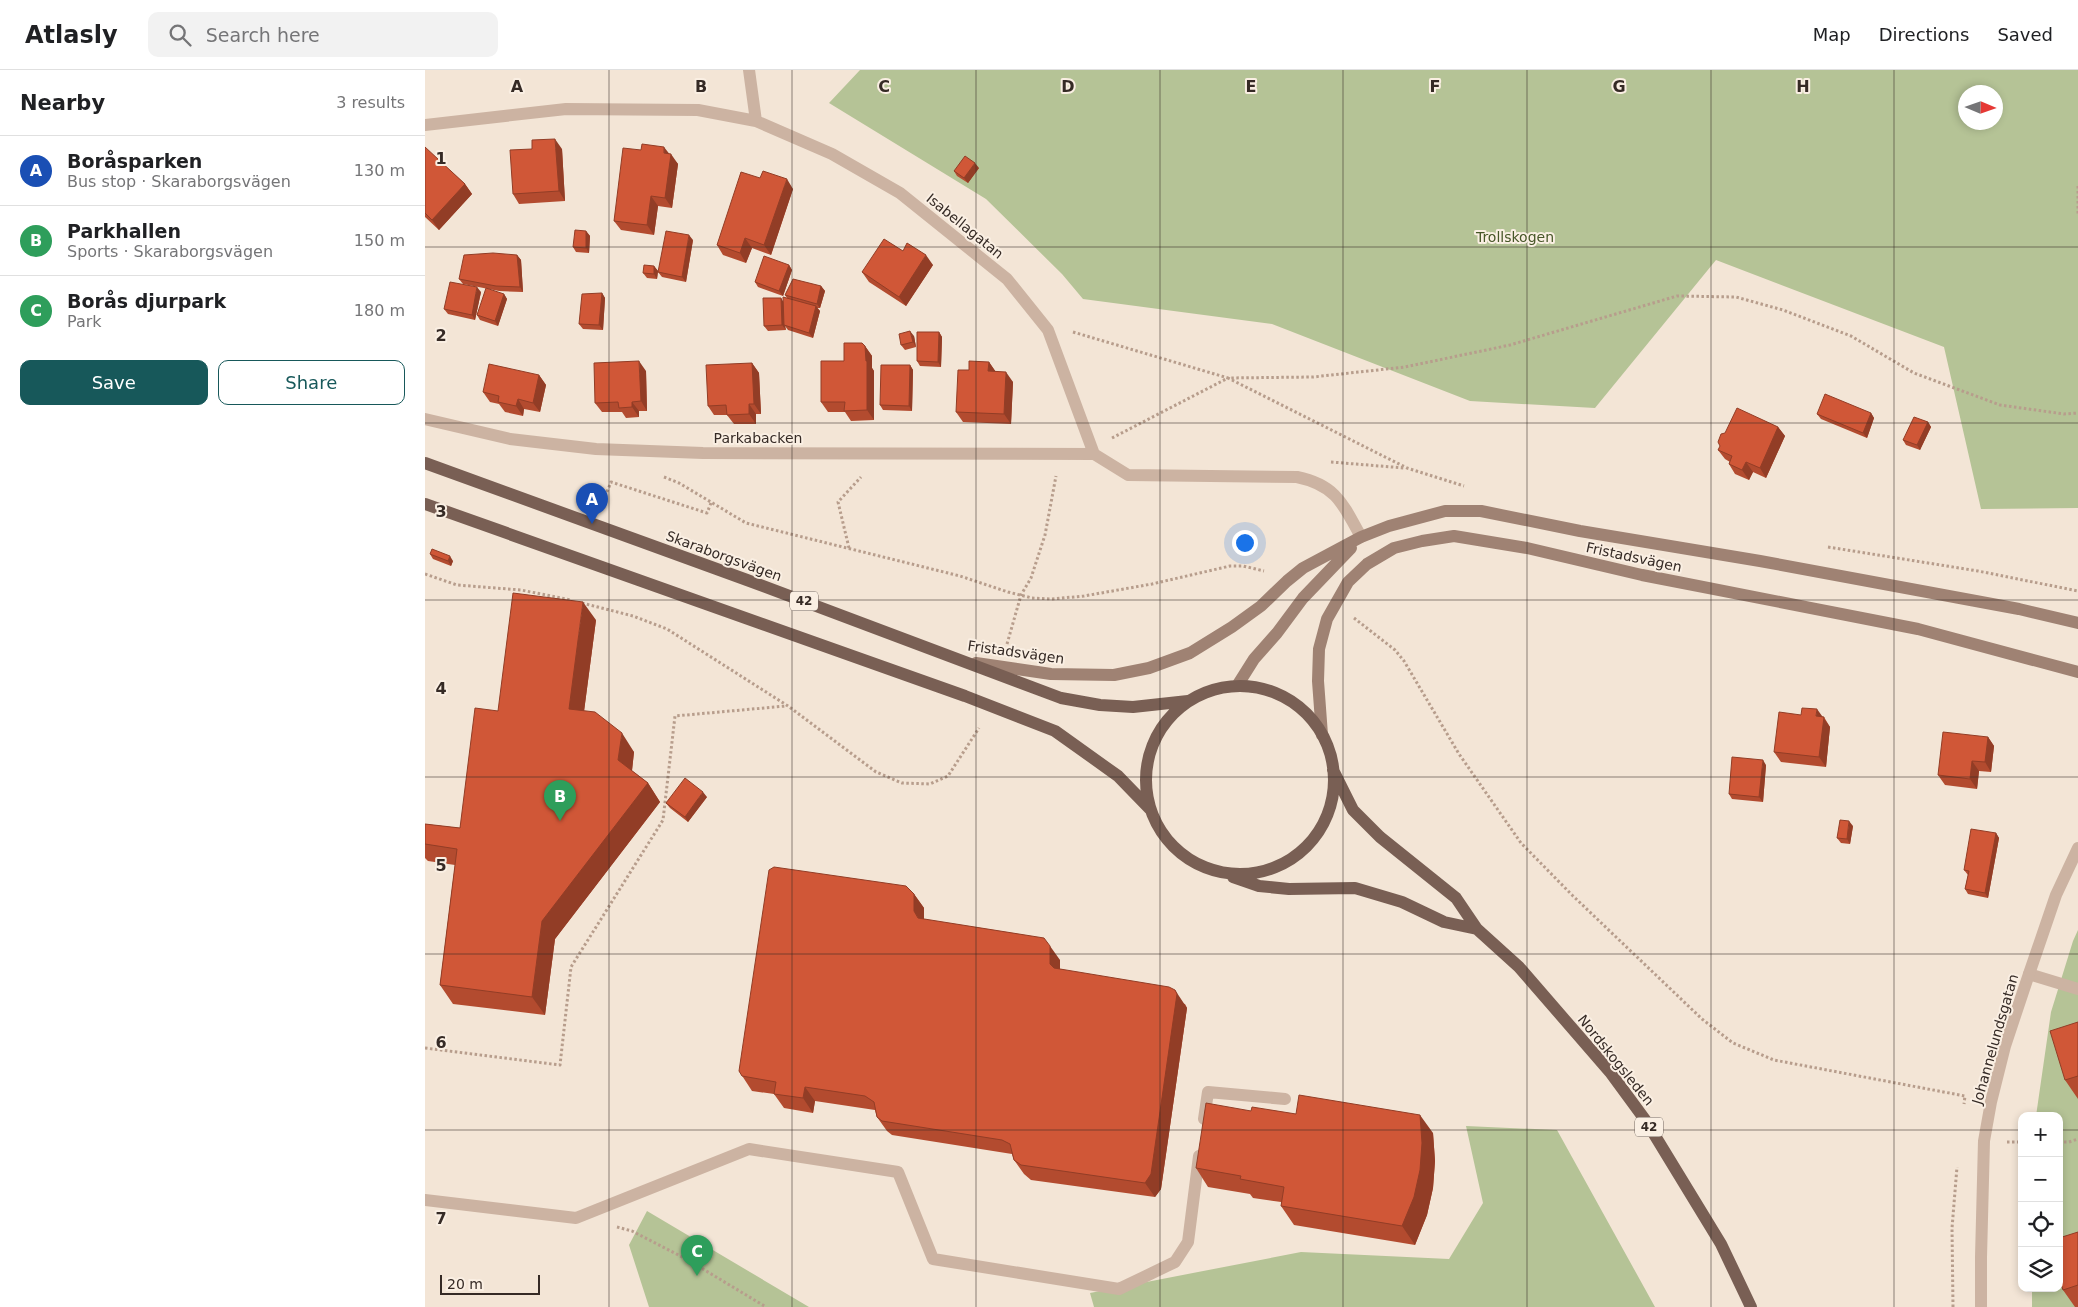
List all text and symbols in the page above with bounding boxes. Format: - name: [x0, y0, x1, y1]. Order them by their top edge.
- search box: [148, 12, 498, 57]
- text: Atlasly: [25, 21, 118, 49]
- icon: search: [166, 21, 194, 49]
- text: Search here: [206, 24, 320, 46]
- text: Map: [1813, 24, 1851, 45]
- text: Directions: [1879, 24, 1969, 45]
- text: Saved: [1997, 24, 2053, 45]
- text: A: [511, 77, 524, 96]
- text: B: [695, 77, 707, 96]
- text: C: [878, 77, 890, 96]
- text: D: [1061, 77, 1075, 96]
- text: E: [1246, 77, 1256, 96]
- text: F: [1430, 77, 1440, 96]
- text: G: [1612, 77, 1626, 96]
- text: H: [1796, 77, 1810, 96]
- north arrow: [1958, 85, 2003, 130]
- text: Nearby: [20, 91, 105, 115]
- text: 3 results: [336, 93, 405, 112]
- text: 1: [435, 149, 447, 168]
- text: Boråsparken: [67, 150, 202, 172]
- text: A: [30, 161, 42, 180]
- text: 130 m: [354, 161, 405, 180]
- text: Bus stop · Skaraborgsvägen: [67, 172, 291, 191]
- street label: Isabellagatan: [923, 190, 1007, 262]
- text: Parkhallen: [67, 220, 181, 242]
- park label: Trollskogen: [1475, 229, 1554, 245]
- text: B: [30, 231, 42, 250]
- text: 150 m: [354, 231, 405, 250]
- text: Sports · Skaraborgsvägen: [67, 242, 273, 261]
- text: Borås djurpark: [67, 290, 226, 312]
- text: C: [30, 301, 42, 320]
- text: 180 m: [354, 301, 405, 320]
- text: Park: [67, 312, 102, 331]
- text: 2: [435, 326, 447, 345]
- button: Save: [20, 360, 208, 405]
- button: Share: [218, 360, 405, 405]
- street label: Parkabacken: [714, 430, 802, 446]
- pin: A: [576, 483, 608, 524]
- text: 3: [435, 502, 447, 521]
- street label: Skaraborgsvägen: [664, 528, 784, 584]
- your location: [1232, 530, 1258, 556]
- street label: Fristadsvägen: [1585, 539, 1683, 575]
- road number: 42: [790, 592, 818, 610]
- street label: Fristadsvägen: [967, 637, 1065, 667]
- text: 4: [435, 679, 447, 698]
- pin: B: [544, 780, 576, 821]
- text: 5: [435, 856, 447, 875]
- street label: Johannelundsgatan: [1968, 972, 2021, 1107]
- street label: Nordskogsleden: [1575, 1011, 1657, 1109]
- text: 6: [435, 1033, 447, 1052]
- map controls: [2018, 1112, 2063, 1292]
- button: +: [2018, 1112, 2063, 1157]
- road number: 42: [1635, 1118, 1663, 1136]
- button: −: [2018, 1157, 2063, 1202]
- button: locate: [2018, 1202, 2063, 1247]
- text: 7: [435, 1209, 447, 1228]
- pin: C: [681, 1235, 713, 1276]
- button: layers: [2018, 1247, 2063, 1292]
- scale bar: [440, 1272, 540, 1295]
- text: 20 m: [447, 1276, 483, 1292]

